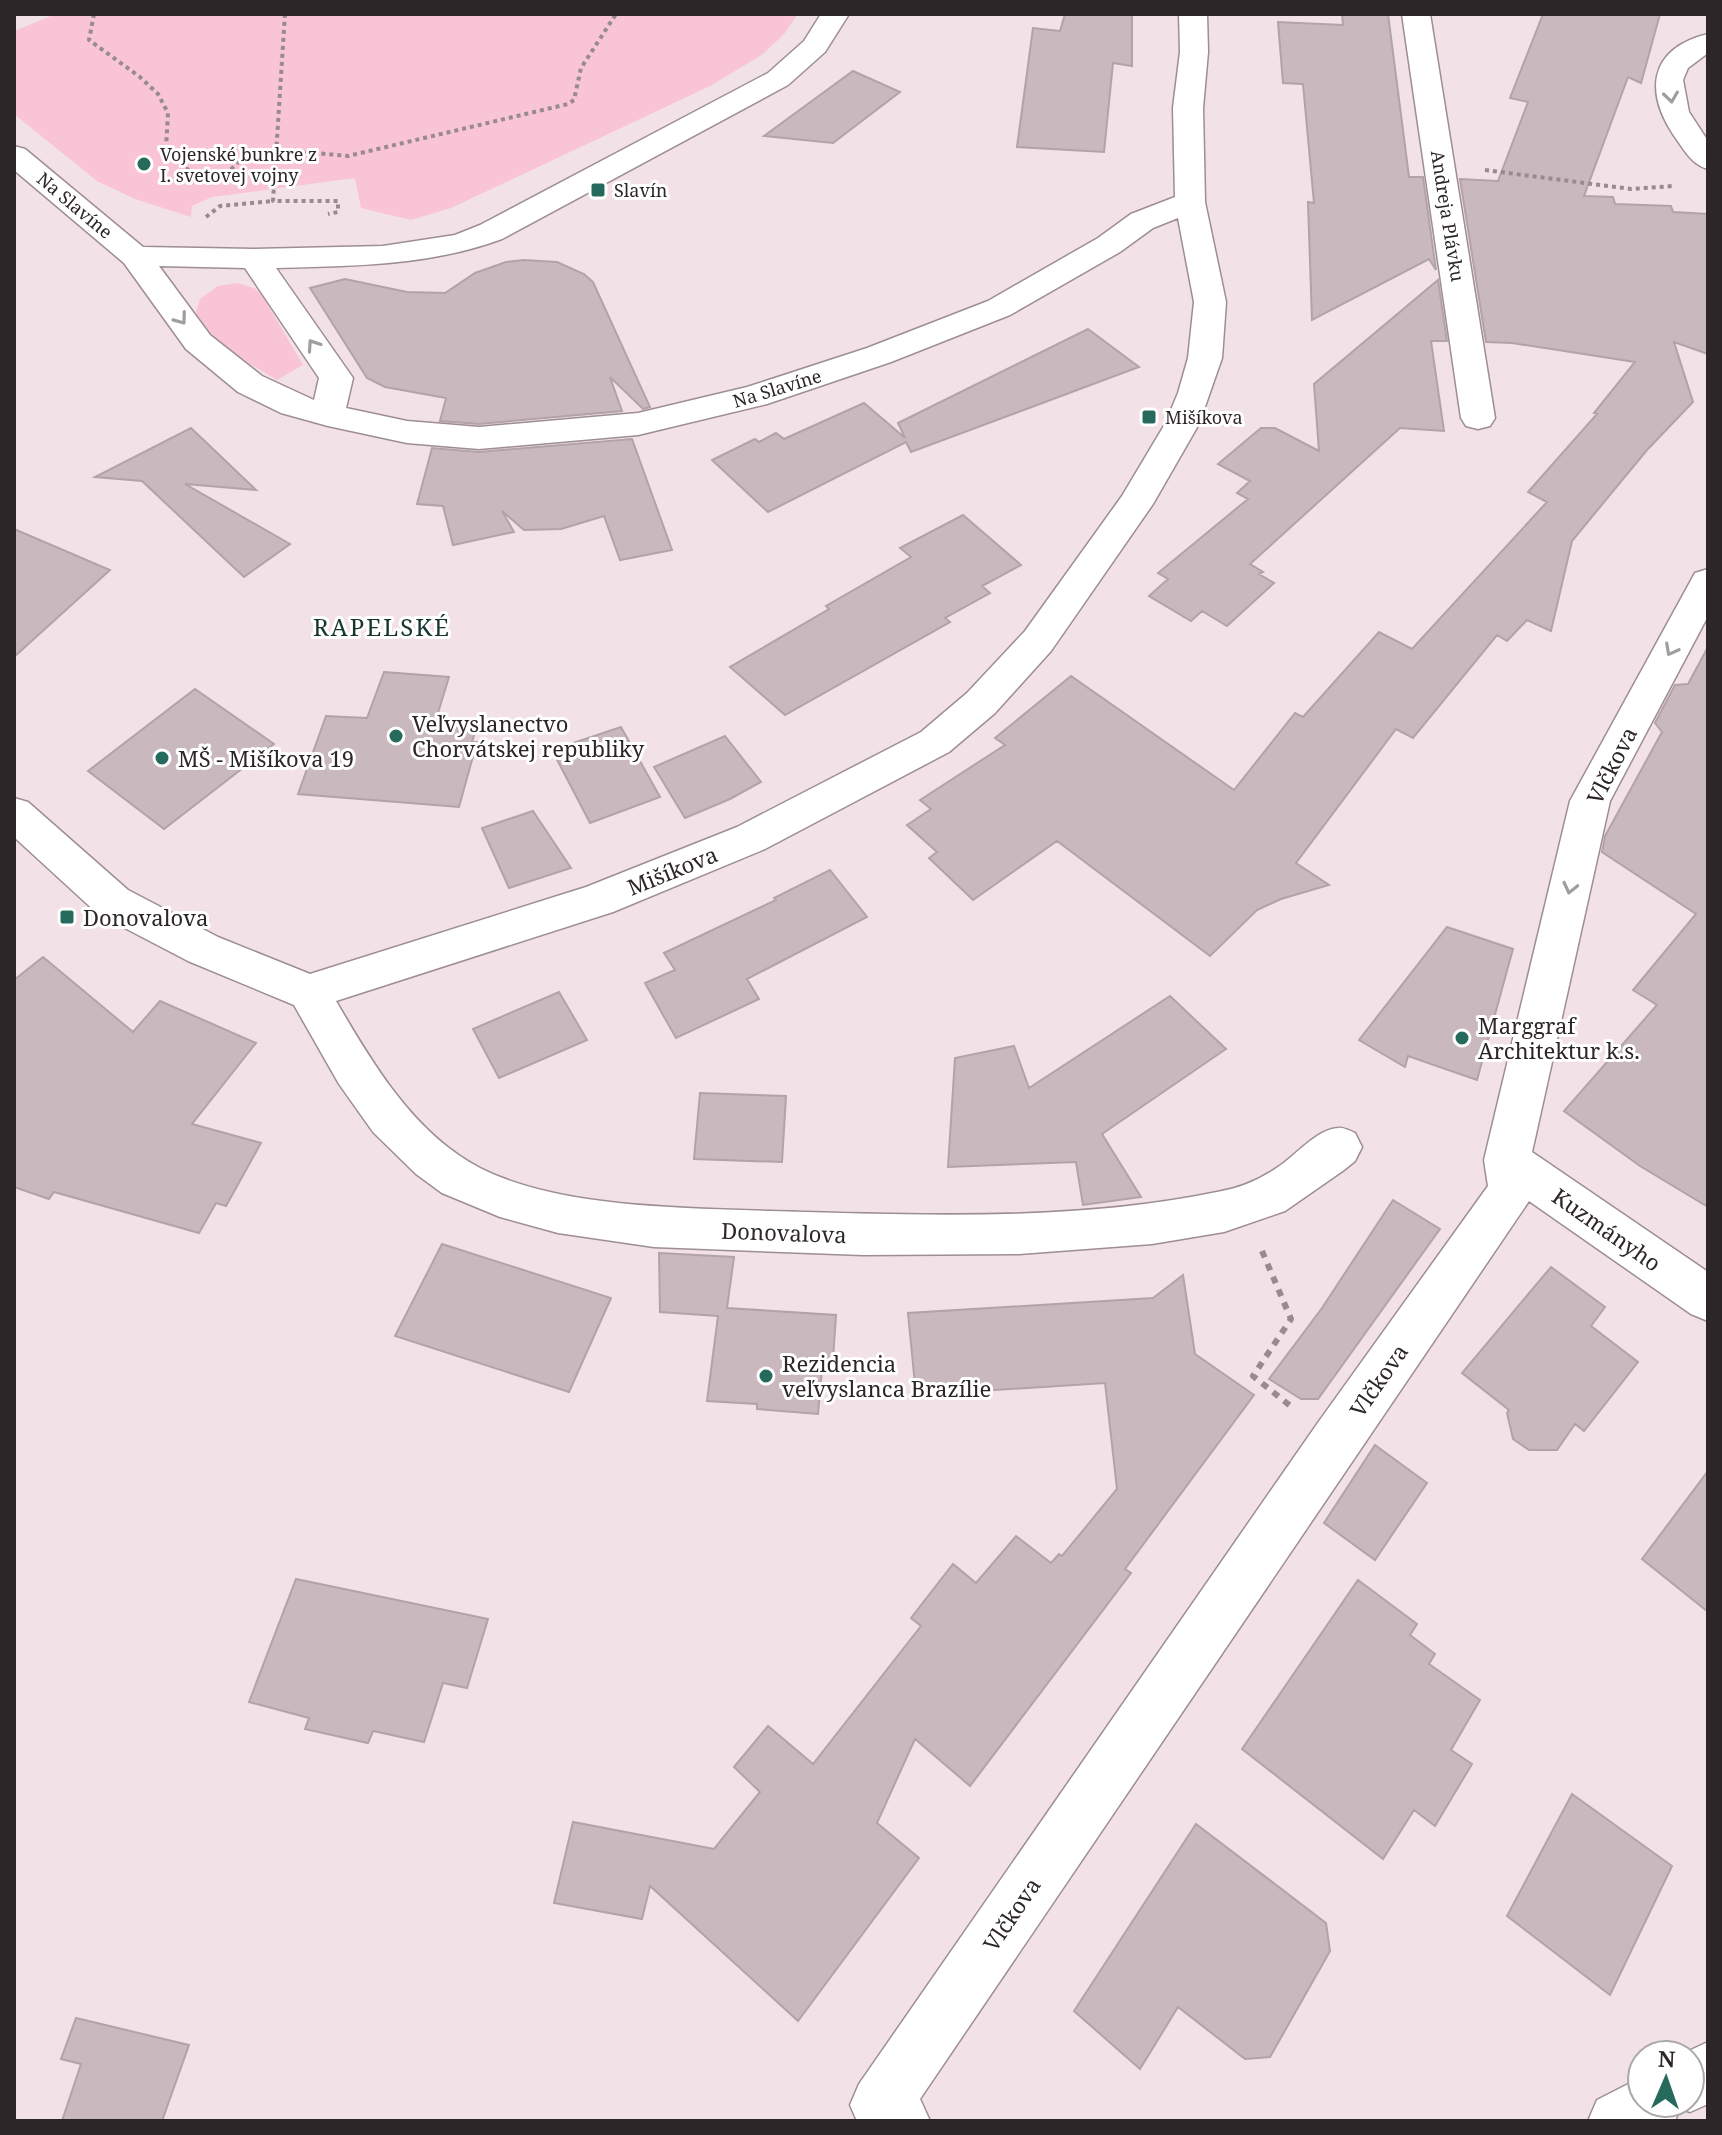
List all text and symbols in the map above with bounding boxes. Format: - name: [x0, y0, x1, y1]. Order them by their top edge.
- one-way arrow: [1662, 90, 1679, 103]
- place label: Vojenské bunkre z I. svetovej vojny: [160, 142, 317, 187]
- street label: Andreja Plávku: [1426, 149, 1470, 284]
- marker: Vojenské bunkre z I. svetovej vojny: [135, 155, 153, 173]
- street label: Na Slavíne: [32, 166, 118, 244]
- place label: Slavín: [614, 178, 668, 202]
- marker: Slavín: [589, 181, 607, 199]
- one-way arrow: [171, 310, 186, 325]
- one-way arrow: [308, 339, 323, 353]
- street label: Na Slavíne: [730, 363, 824, 413]
- place label: Mišíkova: [1165, 405, 1243, 429]
- marker: Mišíkova: [1140, 408, 1158, 426]
- district label: RAPELSKÉ: [313, 610, 451, 643]
- one-way arrow: [1665, 642, 1681, 656]
- place label: Veľvyslanectvo Chorvátskej republiky: [412, 708, 645, 763]
- street label: Vlčkova: [1579, 721, 1643, 809]
- marker: Veľvyslanectvo Chorvátskej republiky: [387, 727, 405, 745]
- place label: MŠ - Mišíkova 19: [178, 743, 354, 773]
- marker: MŠ - Mišíkova 19: [153, 749, 171, 767]
- street label: Mišíkova: [622, 838, 722, 902]
- one-way arrow: [1562, 880, 1579, 894]
- place label: Donovalova: [83, 902, 208, 932]
- marker: Donovalova: [58, 908, 76, 926]
- place label: Marggraf Architektur k.s.: [1478, 1010, 1640, 1065]
- marker: Marggraf Architektur k.s.: [1453, 1029, 1471, 1047]
- street label: Kuzmányho: [1547, 1181, 1667, 1277]
- street label: Donovalova: [721, 1215, 847, 1249]
- street label: Vlčkova: [1342, 1338, 1414, 1422]
- place label: Rezidencia veľvyslanca Brazílie: [782, 1348, 991, 1403]
- marker: Rezidencia veľvyslanca Brazílie: [757, 1367, 775, 1385]
- street label: Vlčkova: [975, 1871, 1047, 1957]
- north arrow: [1626, 2039, 1706, 2119]
- text: N: [1658, 2043, 1676, 2073]

